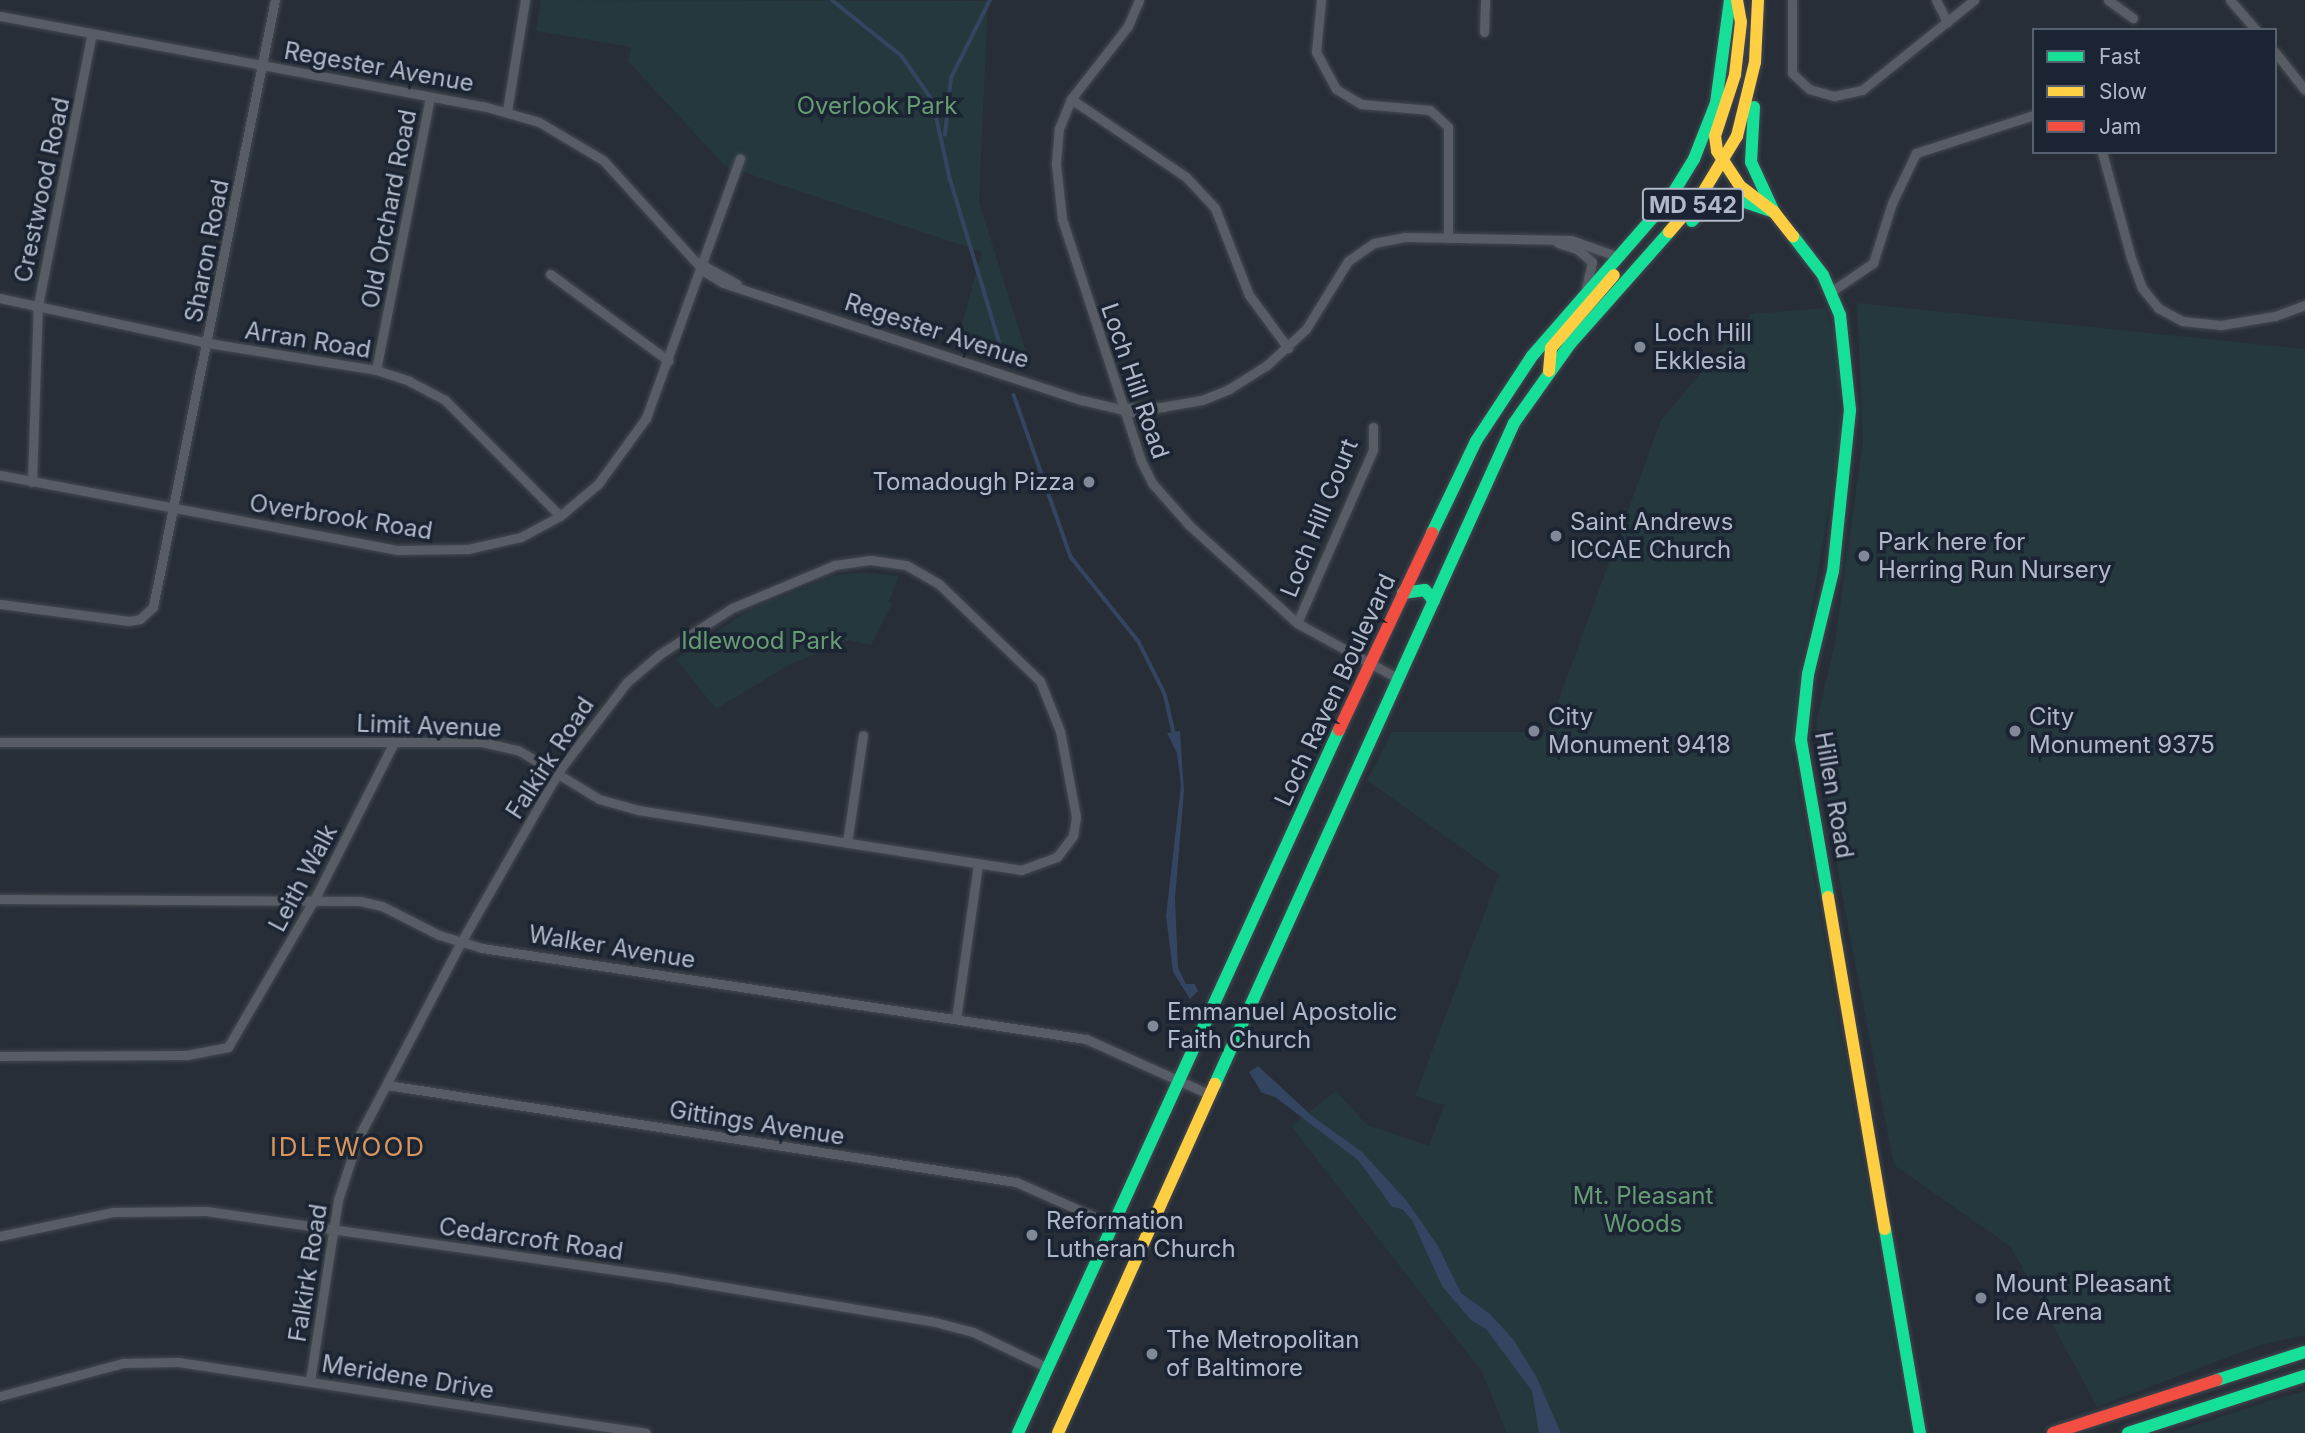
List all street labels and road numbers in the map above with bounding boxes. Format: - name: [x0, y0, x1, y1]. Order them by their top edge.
- street label: Regester Avenue: [282, 36, 476, 98]
- street label: Crestwood Road: [8, 95, 76, 285]
- street label: Old Orchard Road: [356, 107, 422, 311]
- street label: Sharon Road: [179, 177, 235, 325]
- road number: MD 542: [1640, 186, 1746, 224]
- street label: Regester Avenue: [841, 288, 1033, 374]
- street label: Loch Hill Road: [1095, 299, 1175, 463]
- street label: Arran Road: [243, 316, 373, 364]
- street label: Loch Hill Court: [1274, 435, 1364, 601]
- street label: Overbrook Road: [248, 488, 434, 546]
- street label: Loch Raven Boulevard: [1269, 569, 1401, 811]
- street label: Falkirk Road: [500, 692, 600, 824]
- street label: Limit Avenue: [356, 709, 502, 743]
- street label: Hillen Road: [1809, 729, 1859, 861]
- street label: Leith Walk: [263, 820, 343, 936]
- street label: Walker Avenue: [527, 920, 697, 974]
- street label: Gittings Avenue: [667, 1095, 847, 1151]
- street label: Falkirk Road: [283, 1202, 333, 1344]
- street label: Cedarcroft Road: [437, 1212, 625, 1266]
- street label: Meridene Drive: [320, 1349, 496, 1405]

